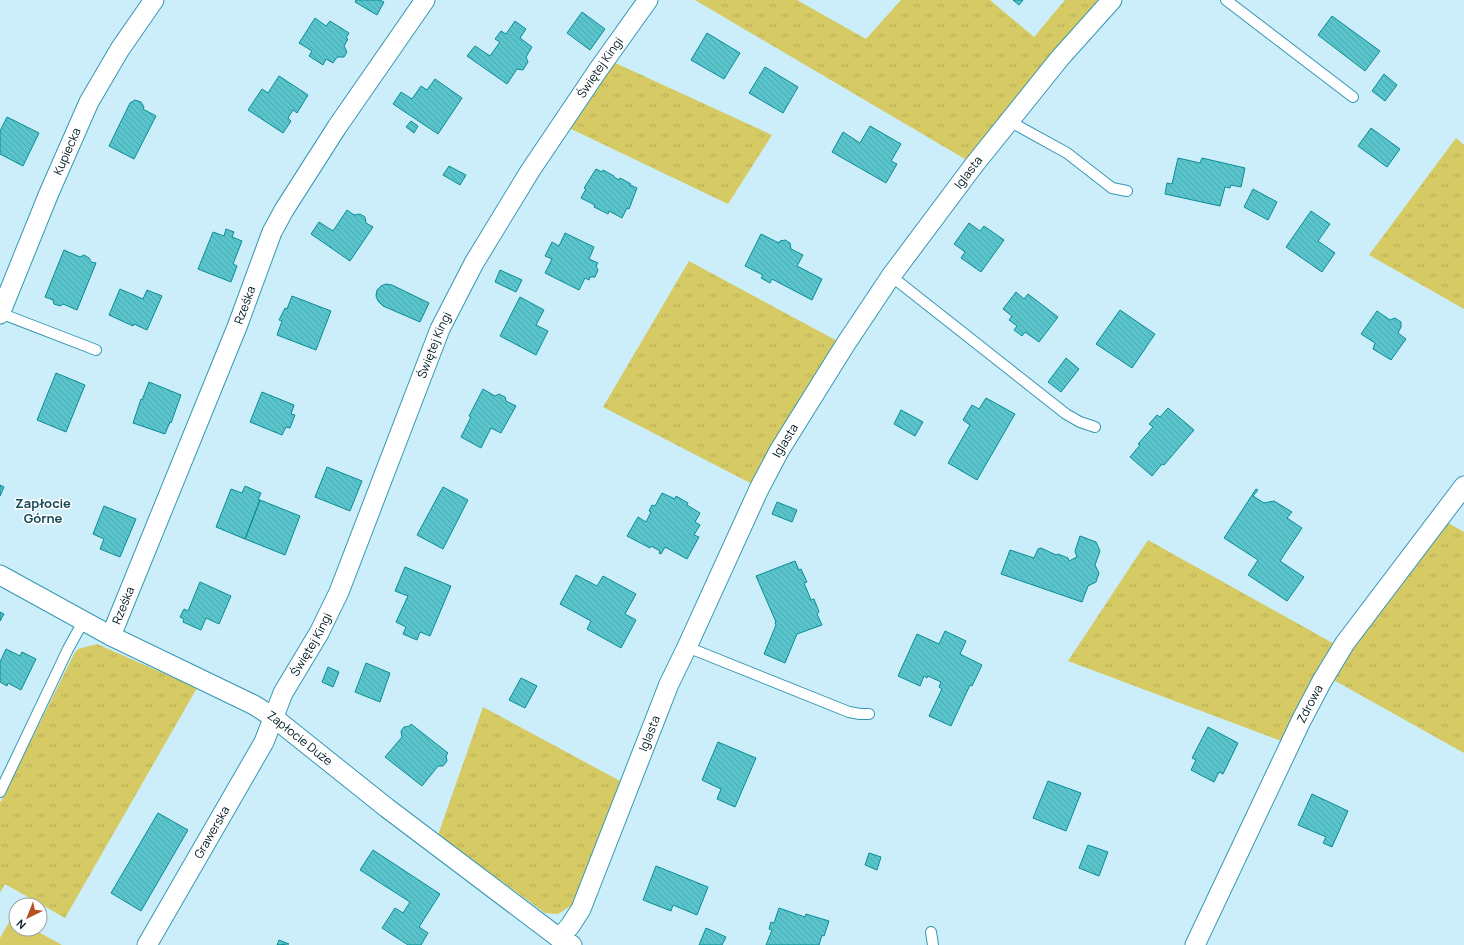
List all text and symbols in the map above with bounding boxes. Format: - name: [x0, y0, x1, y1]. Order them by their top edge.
- street label: Świętej Kingi: [573, 34, 627, 101]
- street label: Kupiecka: [49, 125, 85, 178]
- street label: Iglasta: [950, 152, 986, 192]
- street label: Rześka: [230, 284, 259, 326]
- street label: Świętej Kingi: [413, 309, 455, 381]
- street label: Iglasta: [768, 420, 802, 460]
- district label: Zapłocie Górne: [15, 494, 71, 527]
- street label: Rześka: [108, 584, 138, 627]
- street label: Świętej Kingi: [286, 610, 336, 679]
- street label: Zdrowa: [1292, 682, 1327, 726]
- street label: Zapłocie Duże: [264, 706, 336, 769]
- street label: Iglasta: [634, 713, 664, 754]
- street label: Grawerska: [190, 803, 233, 862]
- north arrow: [8, 897, 48, 937]
- text: N: [13, 916, 29, 933]

